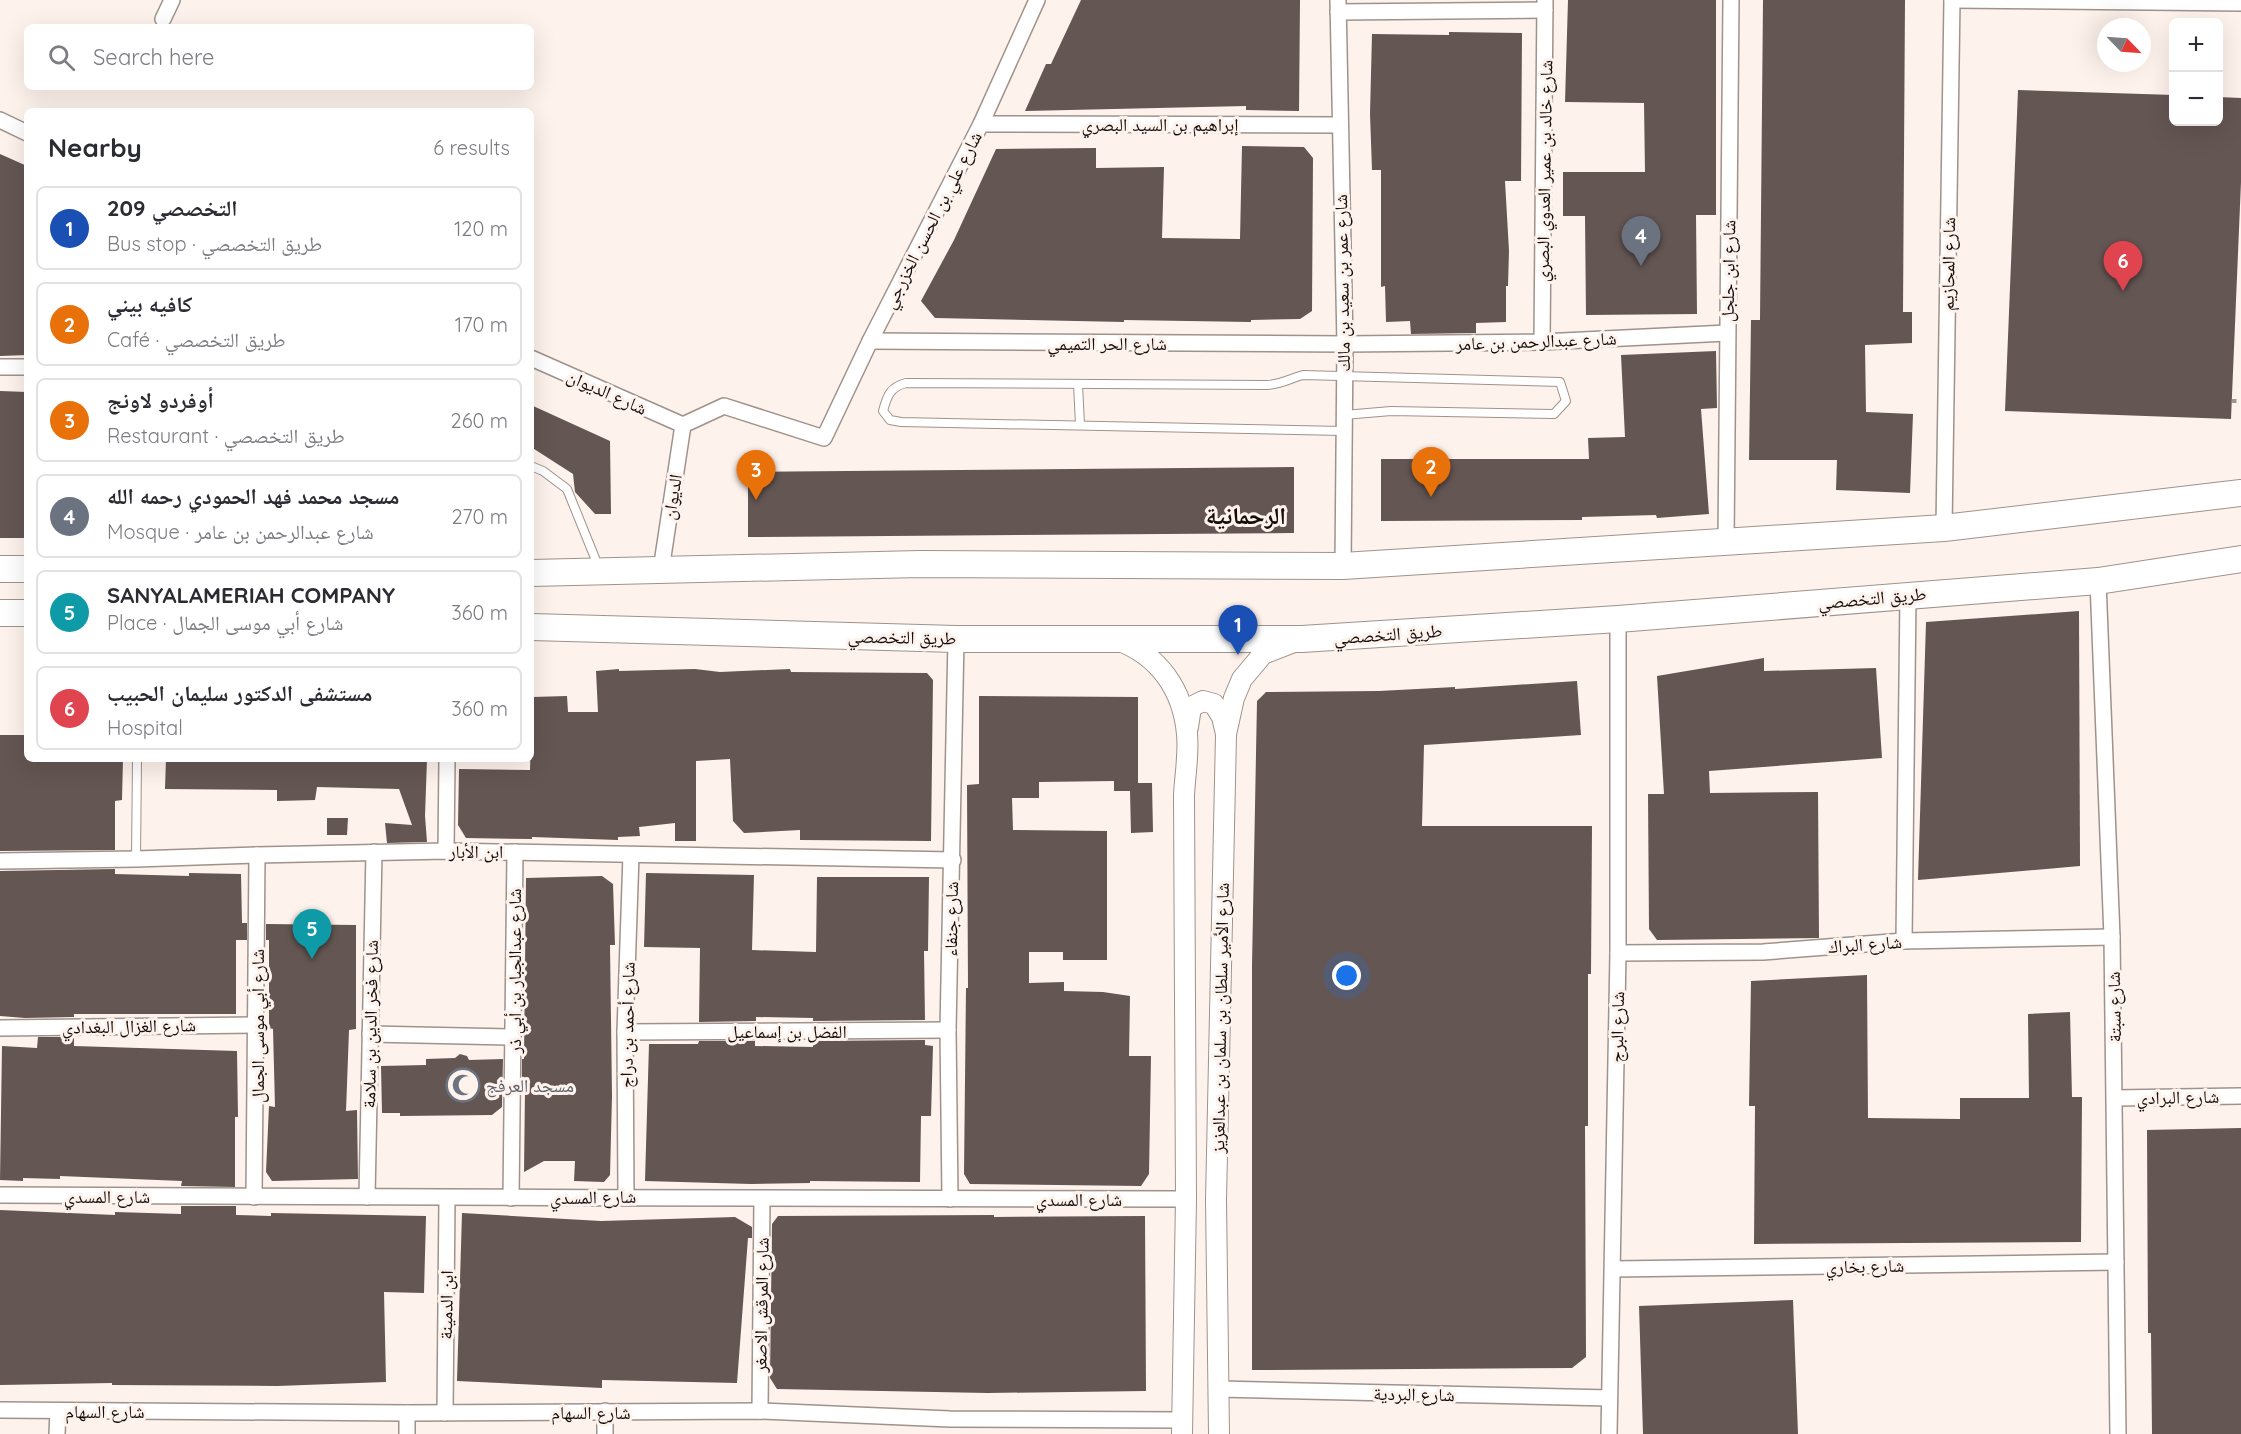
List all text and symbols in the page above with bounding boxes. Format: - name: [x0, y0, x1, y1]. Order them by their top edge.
- north arrow: [2097, 18, 2151, 72]
- map controls: [2169, 18, 2223, 126]
- button: +: [2169, 18, 2223, 72]
- search box: [24, 24, 534, 90]
- icon: search: [45, 41, 78, 74]
- text: Search here: [93, 43, 214, 71]
- street label: شارع خالد بن عمير العدوي البصري: [1531, 60, 1561, 282]
- button: −: [2169, 72, 2223, 126]
- street label: إبراهيم بن السيد البصري: [1082, 113, 1238, 139]
- street label: شارع علي بن الحسن الخزرجي: [877, 128, 990, 314]
- text: Nearby: [48, 131, 142, 164]
- text: 6 results: [433, 135, 510, 160]
- text: التخصصي 209: [107, 194, 238, 222]
- street label: شارع عمر بن سعيد بن مالك: [1329, 194, 1355, 372]
- text: 1: [66, 216, 73, 241]
- text: 120 m: [454, 216, 508, 241]
- pin: 4: [1622, 216, 1660, 266]
- street label: شارع المحازيم: [1936, 217, 1961, 311]
- street label: شارع ابن جلجل: [1716, 220, 1740, 322]
- text: Bus stop · طريق التخصصي: [107, 231, 322, 256]
- pin: 6: [2104, 242, 2142, 291]
- text: كافيه بيني: [107, 290, 192, 318]
- text: 2: [64, 312, 75, 337]
- text: 170 m: [455, 312, 508, 337]
- text: Café · طريق التخصصي: [107, 327, 286, 352]
- street label: شارع عبدالرحمن بن عامر: [1454, 327, 1617, 355]
- street label: شارع الحر التميمي: [1047, 332, 1167, 358]
- street label: شارع الديوان: [563, 364, 651, 420]
- text: أوفردو لاونج: [107, 386, 214, 414]
- text: 3: [64, 408, 75, 433]
- text: 260 m: [451, 408, 508, 433]
- text: Restaurant · طريق التخصصي: [107, 423, 345, 448]
- pin: 2: [1412, 448, 1450, 497]
- pin: 3: [736, 450, 776, 500]
- street label: الديوان: [657, 472, 687, 522]
- text: مسجد محمد فهد الحمودي رحمه الله: [107, 482, 400, 510]
- district label: الرحمانية: [1206, 500, 1286, 530]
- text: 4: [64, 504, 75, 529]
- text: 270 m: [451, 504, 508, 529]
- text: Mosque · شارع عبدالرحمن بن عامر: [107, 519, 374, 544]
- text: SANYALAMERIAH COMPANY: [107, 581, 395, 609]
- street label: طريق التخصصي: [1817, 582, 1927, 618]
- text: 5: [64, 600, 75, 625]
- text: 360 m: [451, 600, 508, 625]
- pin: 1: [1218, 606, 1258, 655]
- text: Place · شارع أبي موسى الجمال: [107, 610, 343, 635]
- street label: طريق التخصصي: [1333, 619, 1443, 653]
- street label: طريق التخصصي: [847, 625, 957, 653]
- text: مستشفى الدكتور سليمان الحبيب: [107, 679, 372, 707]
- text: 6: [64, 696, 75, 721]
- text: 360 m: [451, 696, 508, 721]
- text: Hospital: [107, 715, 183, 740]
- street label: ابن الأبار: [448, 840, 503, 863]
- street label: شارع جنفاء: [939, 881, 963, 957]
- street label: شارع الأمير سلطان بن سلمان بن عبدالعزيز: [1206, 882, 1234, 1155]
- street label: شارع عبدالجبار بن أبي ذر: [503, 888, 529, 1055]
- pin: 5: [292, 910, 332, 959]
- street label: شارع البراك: [1827, 930, 1903, 958]
- street label: شارع فخر الدين بن سلامة: [357, 939, 383, 1109]
- street label: شارع أبي موسى الجمال: [246, 949, 272, 1103]
- your location: [1332, 961, 1361, 990]
- street label: شارع أحمد بن دراج: [614, 962, 641, 1088]
- street label: شارع سبتة: [2102, 971, 2126, 1043]
- street label: شارع البرج: [1605, 991, 1630, 1063]
- street label: شارع الغزال البغدادي: [62, 1013, 196, 1042]
- street label: الفضل بن إسماعيل: [727, 1020, 847, 1043]
- mosque icon: مسجد العرفج: [445, 1067, 481, 1103]
- place label: مسجد العرفج: [486, 1074, 574, 1098]
- street label: شارع البرادي: [2136, 1085, 2220, 1113]
- street label: شارع المسدي: [64, 1185, 150, 1211]
- street label: شارع المسدي: [550, 1185, 636, 1213]
- street label: شارع المسدي: [1036, 1188, 1122, 1214]
- street label: شارع المرقش الاصغر: [748, 1237, 774, 1374]
- street label: شارع بخاري: [1825, 1254, 1905, 1282]
- street label: ابن الدمينة: [434, 1270, 458, 1340]
- street label: شارع البردية: [1373, 1382, 1455, 1406]
- street label: شارع السهام: [65, 1400, 145, 1424]
- street label: شارع السهام: [551, 1401, 631, 1425]

